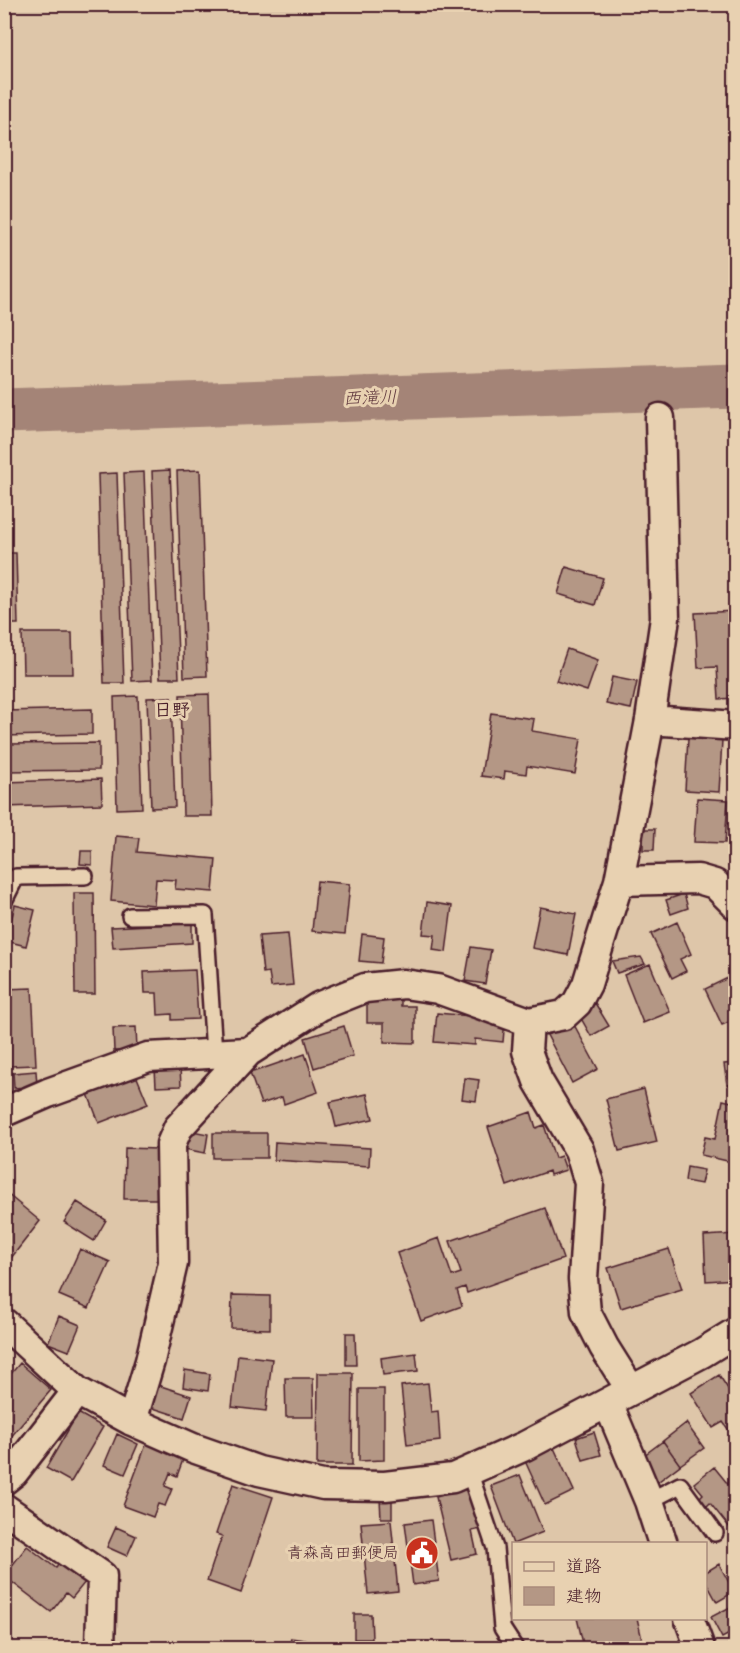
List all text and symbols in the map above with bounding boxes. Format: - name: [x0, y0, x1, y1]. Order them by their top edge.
- water label: 西滝川: [343, 384, 397, 414]
- district label: 日野: [154, 697, 190, 726]
- public building icon: 青森高田郵便局: [404, 1535, 440, 1571]
- place label: 青森高田郵便局: [287, 1541, 399, 1566]
- legend: [512, 1542, 707, 1620]
- text: 道路: [566, 1553, 602, 1582]
- text: 建物: [566, 1583, 602, 1612]

